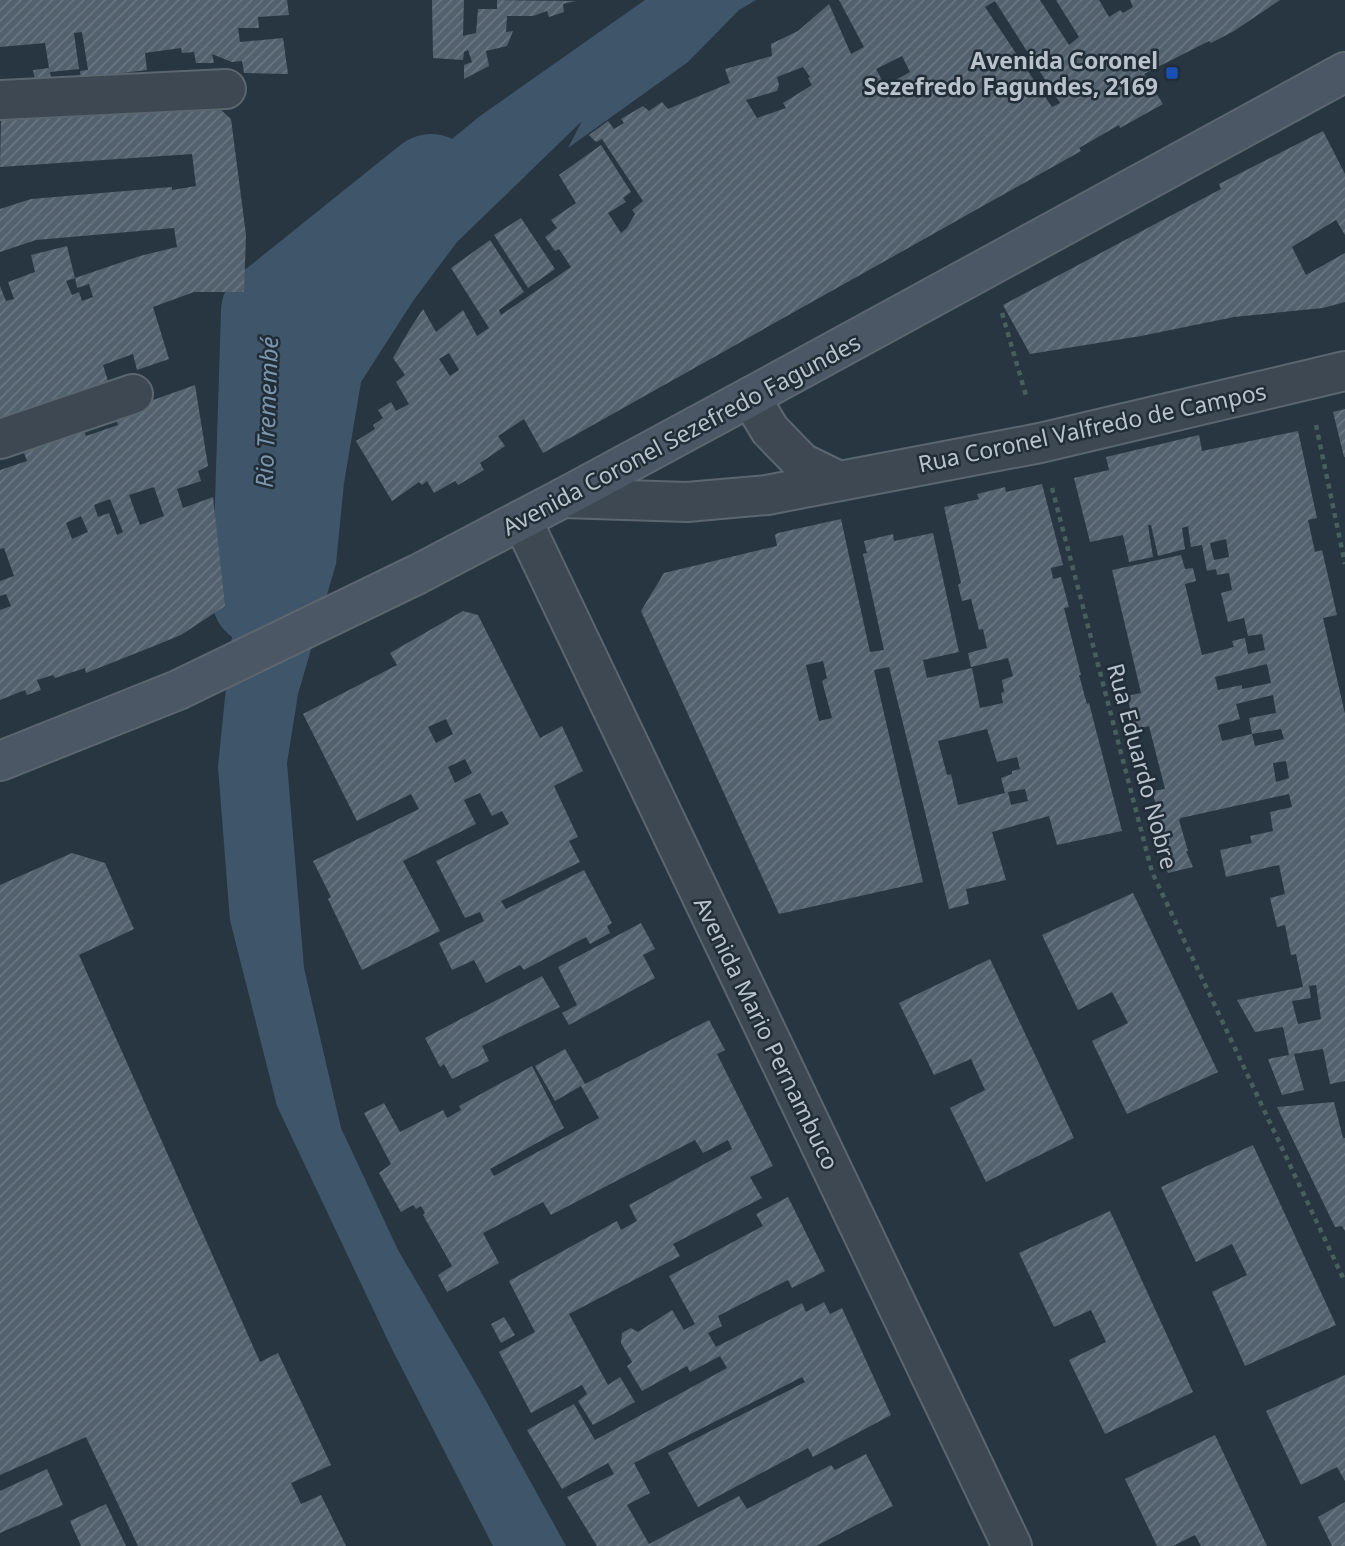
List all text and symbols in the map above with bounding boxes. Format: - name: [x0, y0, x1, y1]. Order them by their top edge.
- place label: Avenida Coronel Sezefredo Fagundes, 2169: [864, 44, 1158, 102]
- marker: Avenida Coronel Sezefredo Fagundes, 2169: [1164, 65, 1180, 81]
- street label: Avenida Coronel Sezefredo Fagundes: [496, 326, 866, 542]
- water label: Rio Tremembé: [247, 336, 285, 488]
- street label: Rua Coronel Valfredo de Campos: [915, 374, 1269, 480]
- street label: Rua Eduardo Nobre: [1100, 659, 1186, 873]
- street label: Avenida Mario Pernambuco: [687, 891, 847, 1175]

